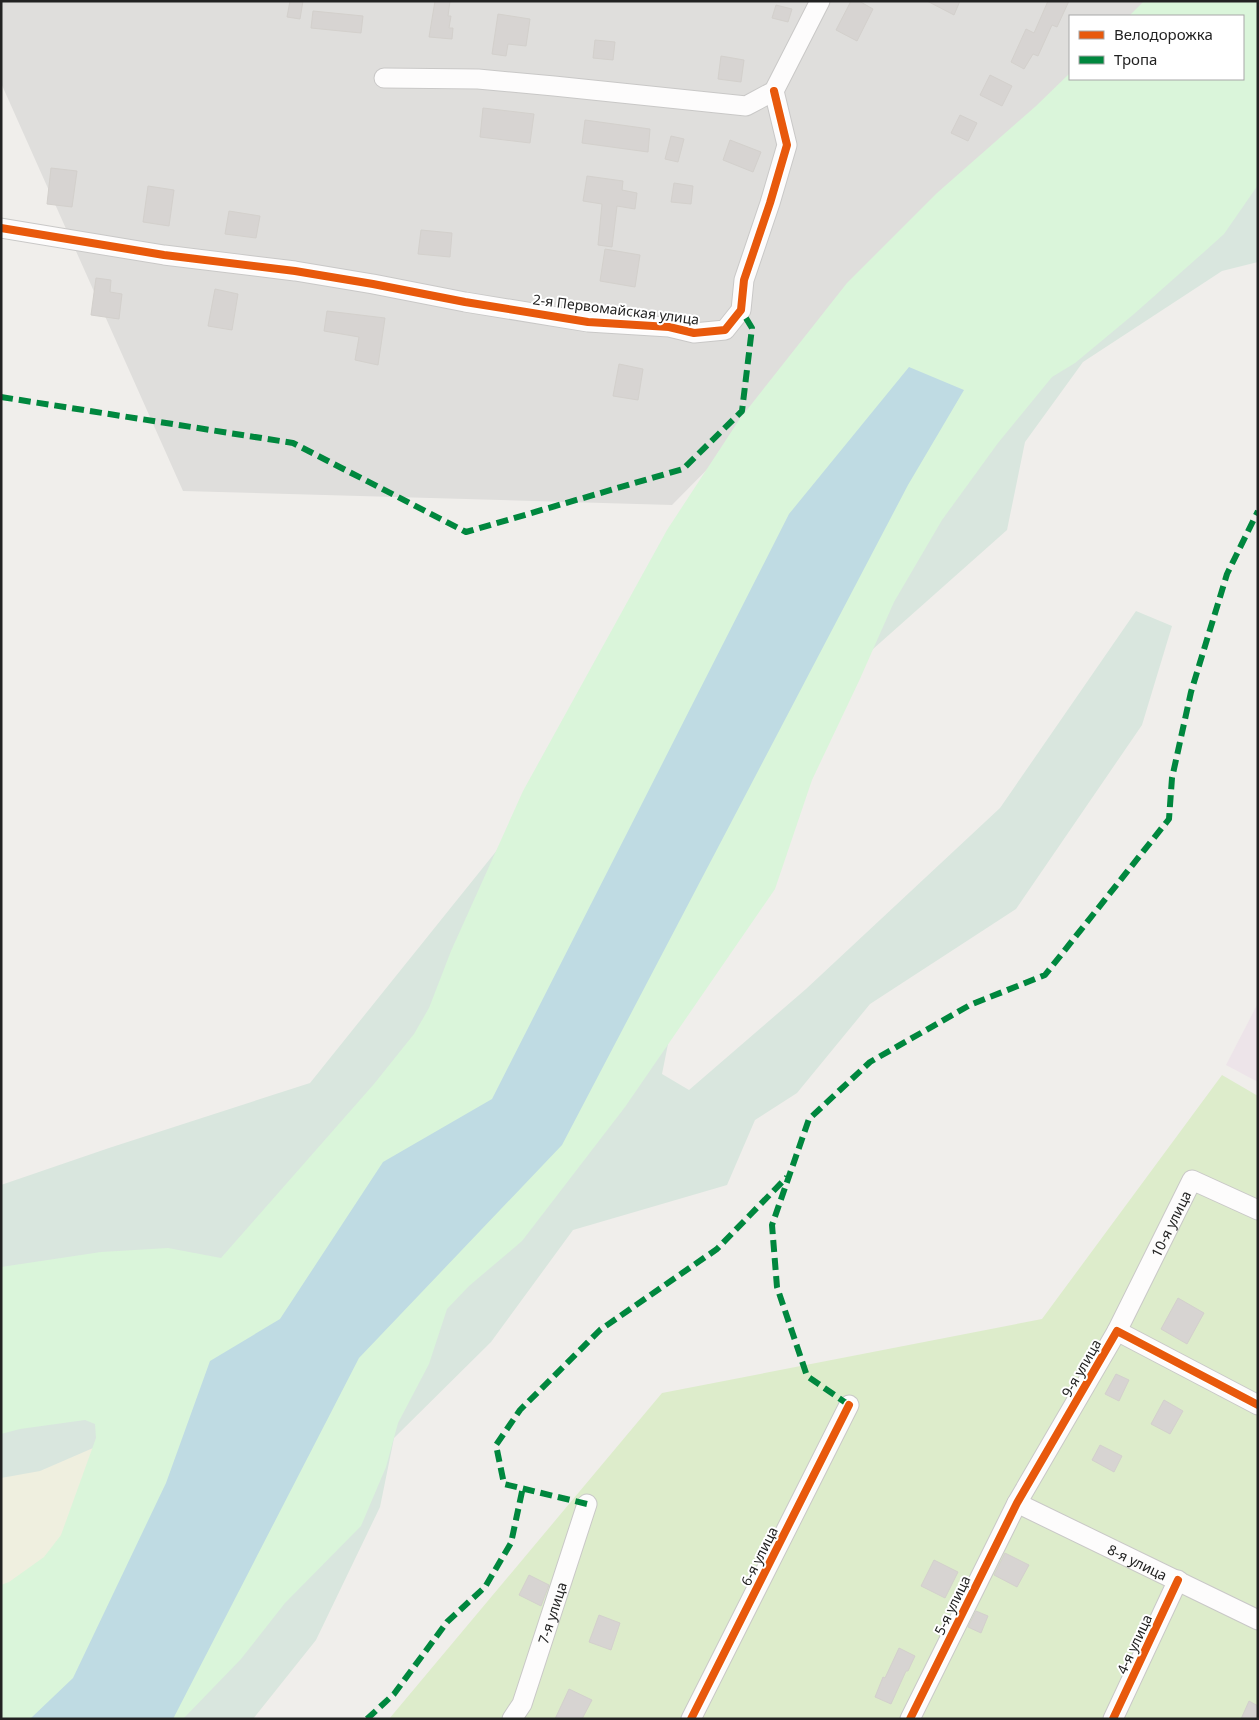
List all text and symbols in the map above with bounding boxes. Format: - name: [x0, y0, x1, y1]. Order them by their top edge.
- legend: [1069, 15, 1244, 80]
- text: Велодорожка: [1114, 24, 1213, 44]
- text: Тропа: [1114, 49, 1157, 69]
- street label: 2-я Первомайская улица: [532, 289, 700, 329]
- street label: 10-я улица: [1146, 1187, 1195, 1260]
- street label: 9-я улица: [1057, 1336, 1105, 1400]
- street label: 6-я улица: [736, 1523, 782, 1589]
- street label: 8-я улица: [1105, 1539, 1170, 1584]
- street label: 5-я улица: [929, 1572, 975, 1638]
- street label: 7-я улица: [533, 1579, 571, 1646]
- street label: 4-я улица: [1112, 1611, 1156, 1677]

